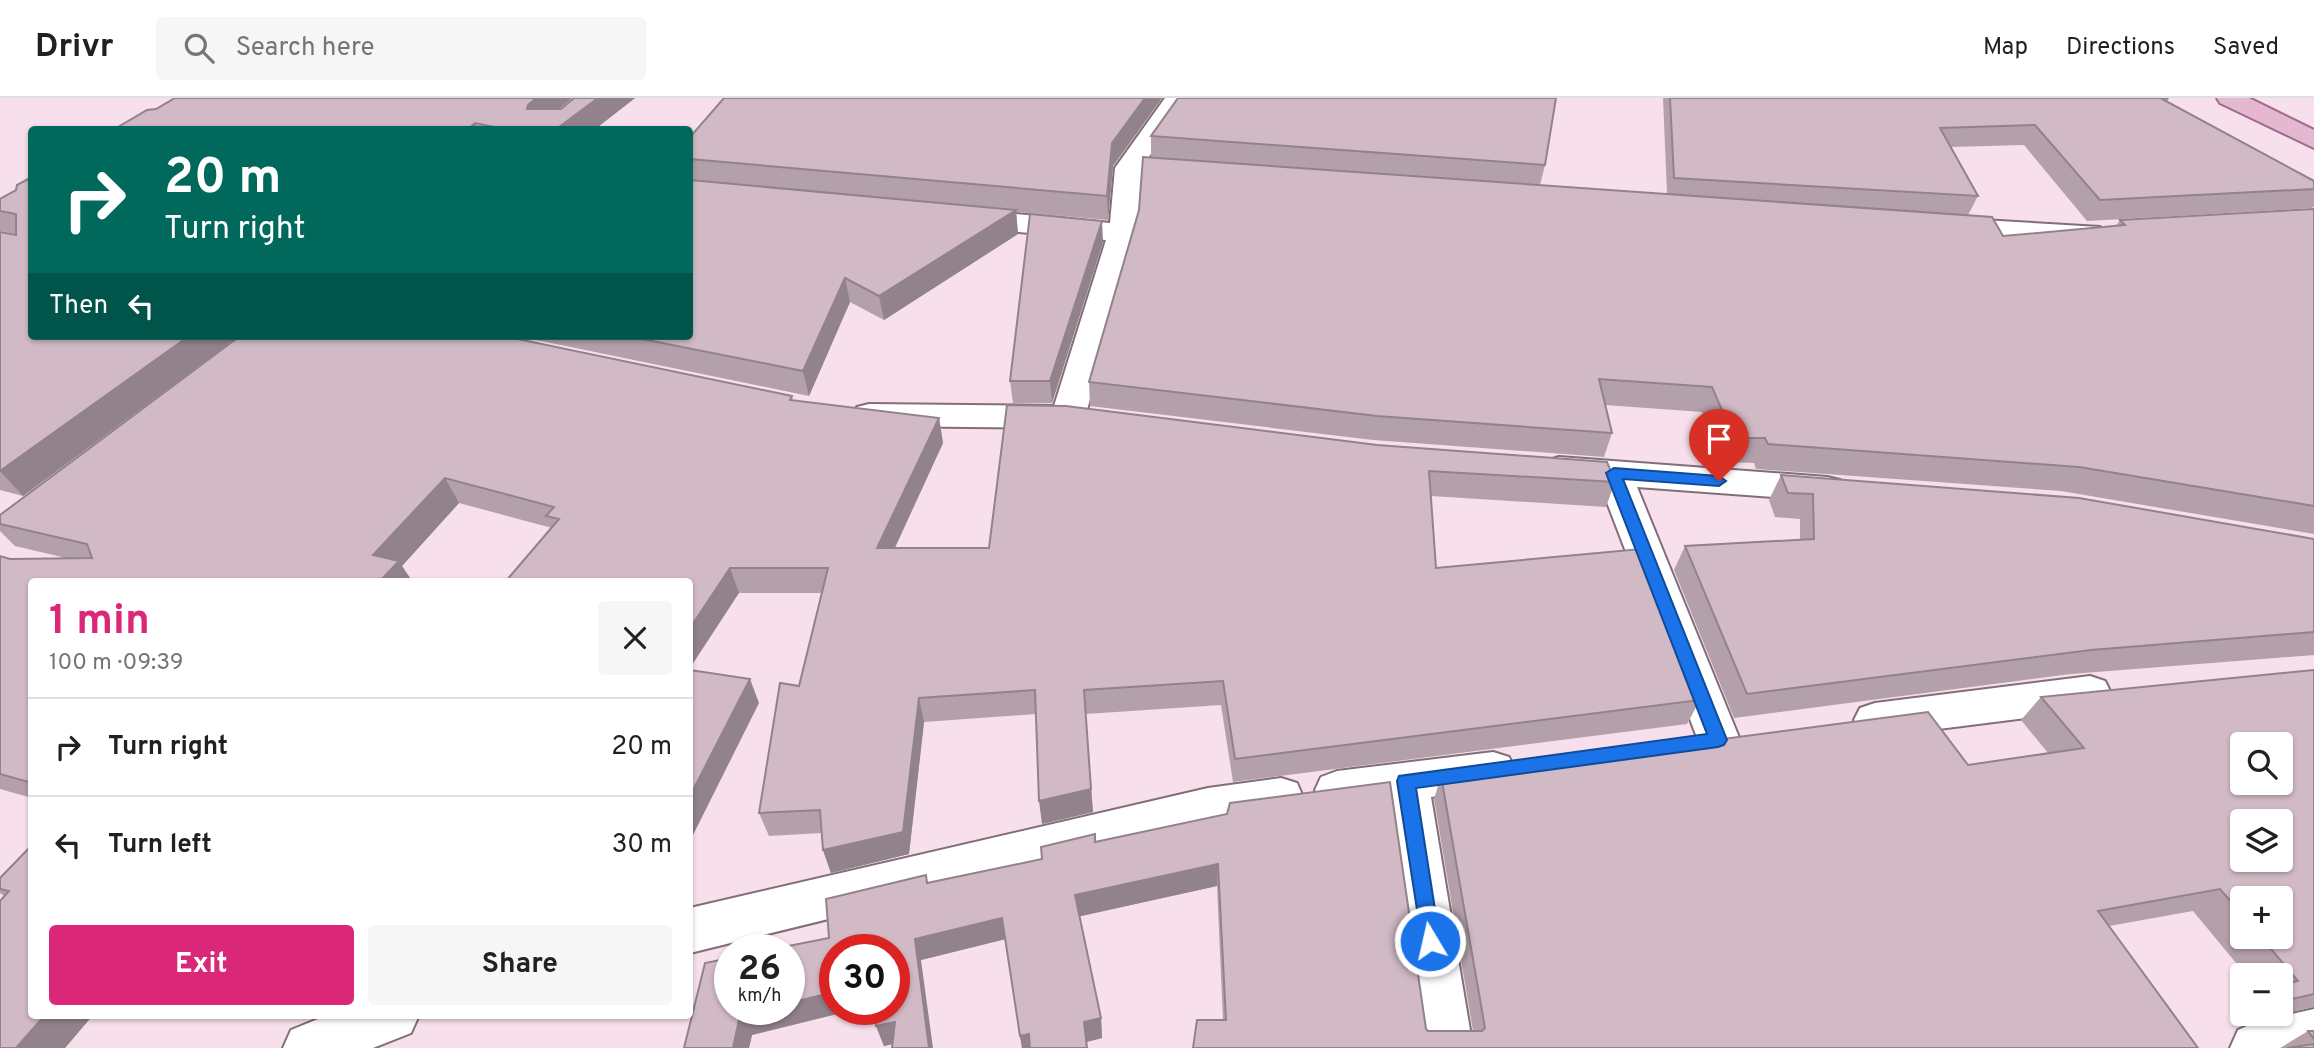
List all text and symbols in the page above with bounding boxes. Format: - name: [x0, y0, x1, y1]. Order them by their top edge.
- search box: [156, 17, 646, 80]
- text: Drivr: [35, 27, 114, 69]
- icon: search: [180, 29, 218, 67]
- text: Search here: [236, 32, 375, 65]
- text: Map: [1983, 33, 2028, 63]
- text: Directions: [2066, 33, 2175, 63]
- text: Saved: [2213, 33, 2279, 63]
- text: 20 m: [164, 149, 281, 211]
- icon: right: [49, 154, 140, 245]
- text: Turn right: [164, 210, 306, 250]
- icon: left: [122, 287, 160, 325]
- text: Then: [49, 290, 108, 323]
- pin: [1689, 409, 1749, 481]
- icon: arrive: [1700, 420, 1738, 458]
- text: 1 min: [49, 596, 150, 649]
- button: close: [598, 601, 672, 675]
- text: 100 m · 09:39: [49, 649, 183, 678]
- icon: right: [49, 728, 87, 766]
- text: Turn right: [108, 731, 228, 764]
- text: 20 m: [611, 731, 672, 764]
- map controls: [2230, 732, 2293, 1026]
- button: search: [2230, 732, 2293, 795]
- button: layers: [2230, 809, 2293, 872]
- icon: left: [49, 826, 87, 864]
- text: Turn left: [108, 829, 212, 862]
- text: 30 m: [612, 829, 672, 862]
- button: +: [2230, 886, 2293, 949]
- position arrow: [1393, 904, 1467, 978]
- button: Exit: [49, 925, 354, 1005]
- button: Share: [368, 925, 672, 1005]
- speed limit sign: 30: [819, 934, 910, 1025]
- text: 26: [738, 948, 781, 992]
- button: −: [2230, 963, 2293, 1026]
- text: km/h: [738, 985, 781, 1008]

